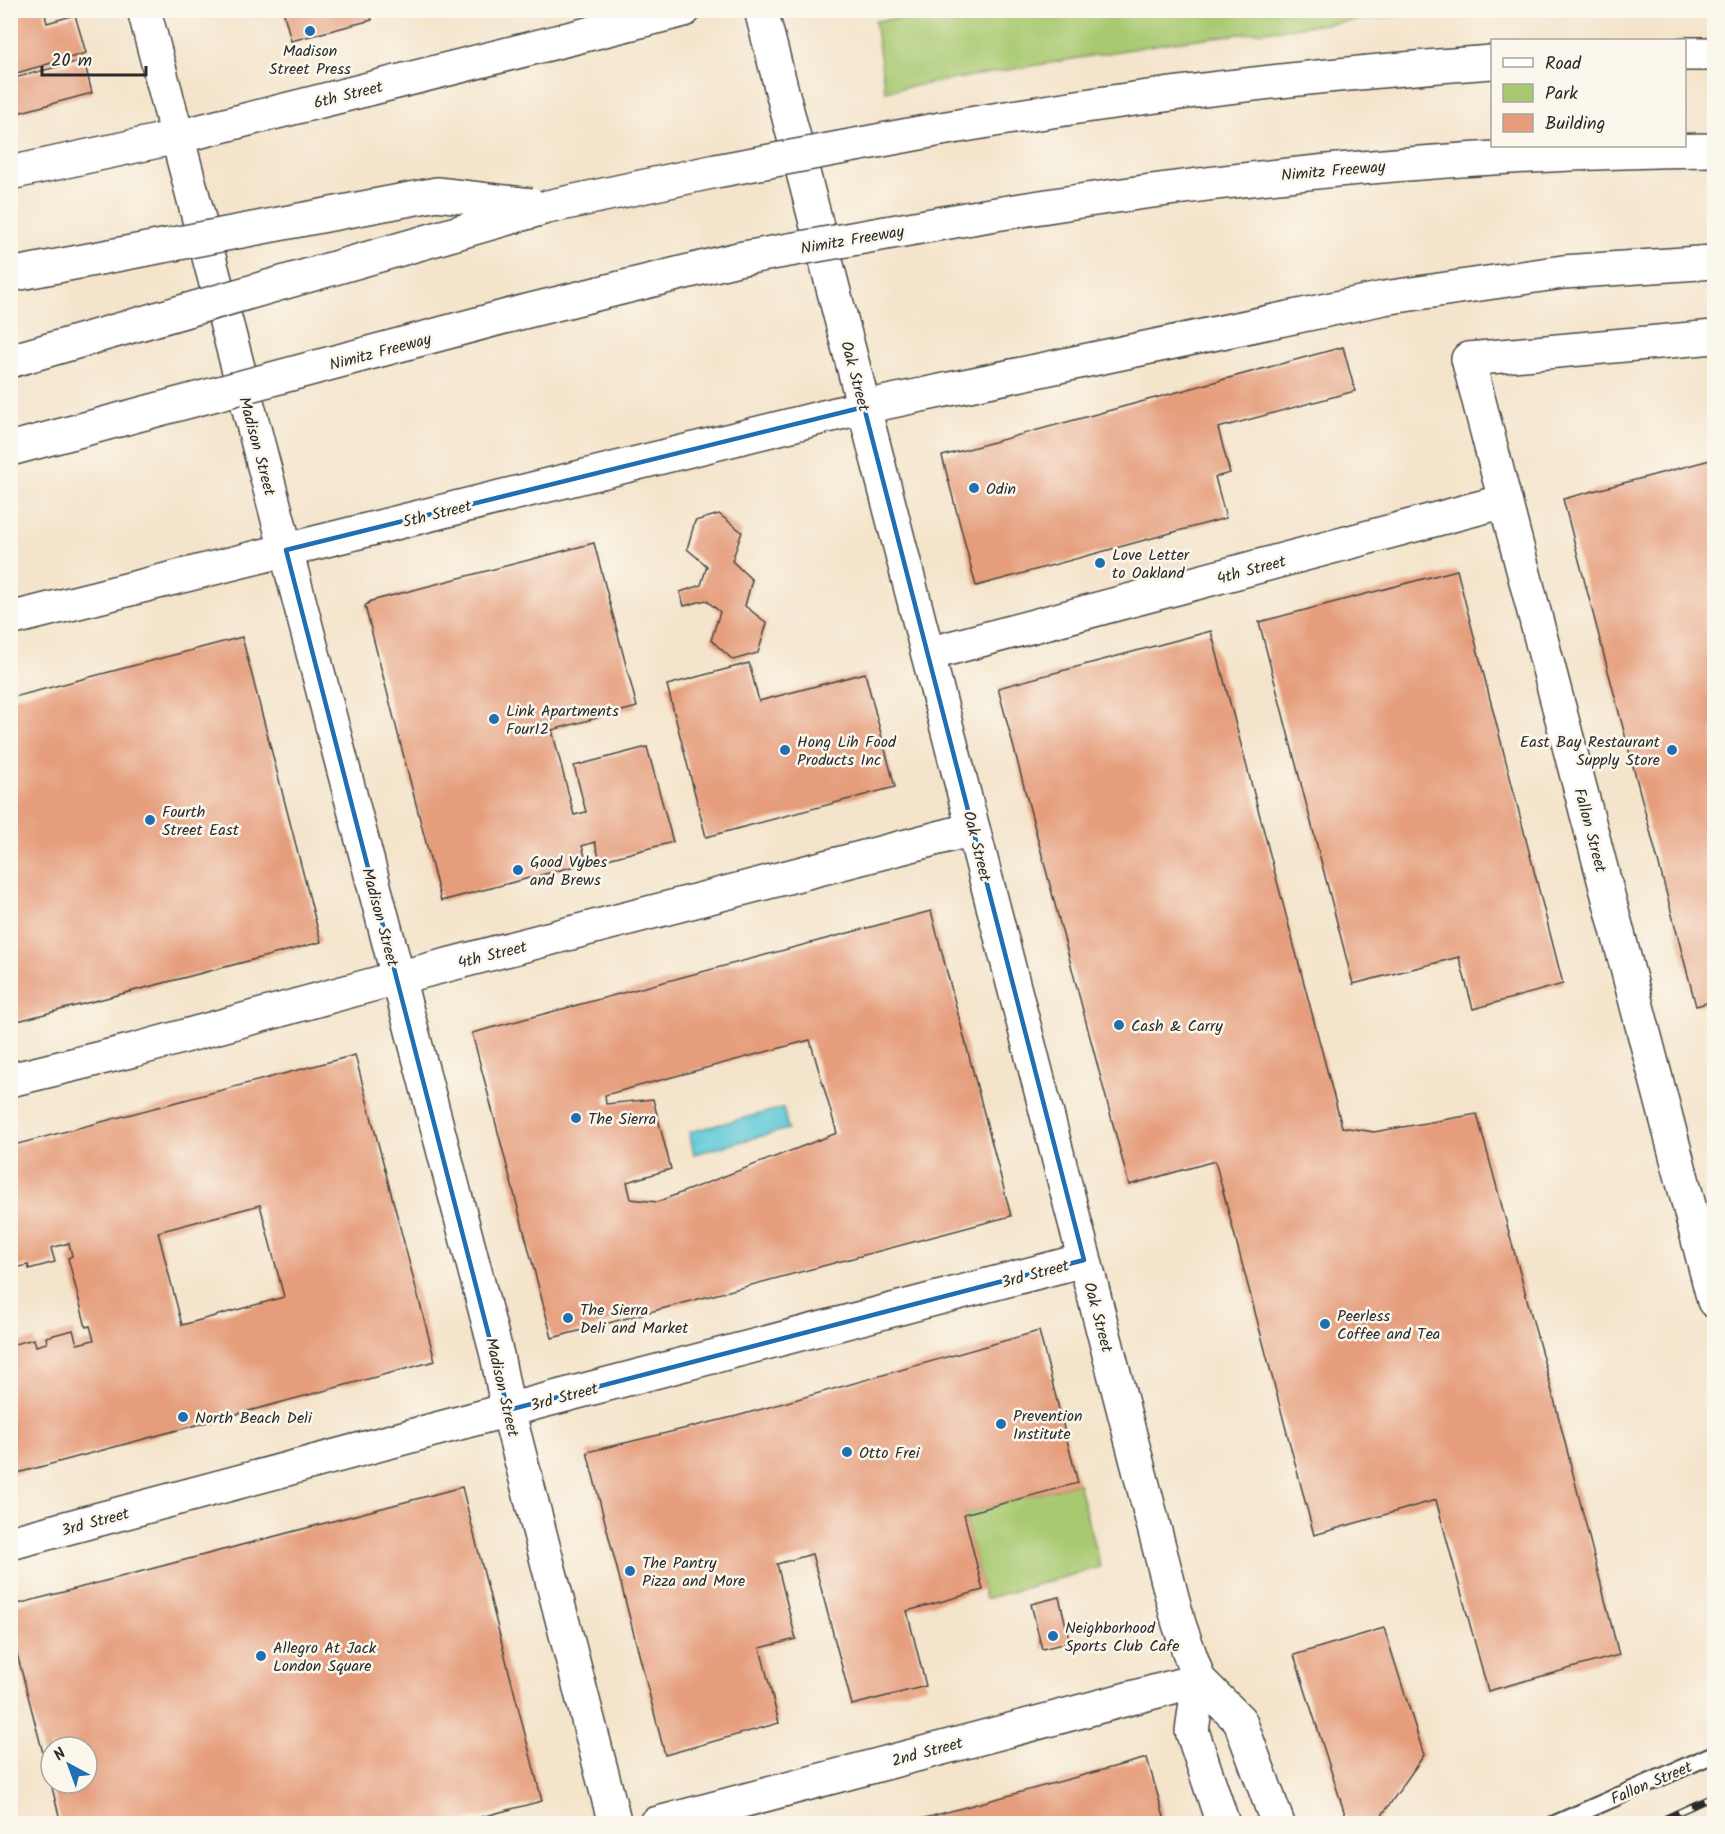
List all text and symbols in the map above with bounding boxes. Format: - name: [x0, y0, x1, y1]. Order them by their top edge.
- marker: Madison Street Press: [303, 24, 317, 38]
- scale bar: [42, 39, 146, 77]
- place label: Madison Street Press: [269, 39, 351, 82]
- legend: [1491, 39, 1686, 147]
- text: 20 m: [51, 47, 92, 76]
- text: Road: [1545, 50, 1582, 79]
- street label: 6th Street: [311, 75, 386, 116]
- text: Park: [1545, 80, 1578, 109]
- text: Building: [1545, 110, 1605, 139]
- street label: Nimitz Freeway: [1280, 154, 1387, 189]
- street label: Nimitz Freeway: [799, 219, 906, 262]
- street label: Nimitz Freeway: [327, 327, 435, 378]
- street label: Oak Street: [833, 338, 876, 415]
- street label: Madison Street: [231, 394, 282, 499]
- place label: Odin: [986, 477, 1016, 502]
- marker: Odin: [967, 481, 981, 495]
- street label: 5th Street: [400, 494, 475, 535]
- place label: Love Letter to Oakland: [1112, 543, 1191, 586]
- street label: 4th Street: [1214, 549, 1289, 592]
- marker: Love Letter to Oakland: [1093, 556, 1107, 570]
- place label: Link Apartments Four12: [506, 699, 619, 742]
- marker: Link Apartments Four12: [487, 712, 501, 726]
- place label: Hong Lih Food Products Inc: [797, 730, 897, 773]
- place label: East Bay Restaurant Supply Store: [1520, 730, 1661, 773]
- marker: Hong Lih Food Products Inc: [778, 743, 792, 757]
- marker: East Bay Restaurant Supply Store: [1665, 743, 1679, 757]
- street label: Fallon Street: [1566, 785, 1613, 876]
- place label: Fourth Street East: [162, 800, 240, 843]
- street label: Oak Street: [956, 808, 998, 885]
- marker: Fourth Street East: [143, 813, 157, 827]
- place label: Good Vybes and Brews: [530, 850, 607, 893]
- marker: Good Vybes and Brews: [511, 863, 525, 877]
- street label: Madison Street: [354, 865, 405, 970]
- street label: 4th Street: [455, 935, 530, 976]
- place label: Cash & Carry: [1131, 1014, 1223, 1039]
- marker: Cash & Carry: [1112, 1018, 1126, 1032]
- place label: The Sierra: [588, 1107, 656, 1132]
- marker: The Sierra: [569, 1111, 583, 1125]
- street label: 3rd Street: [999, 1253, 1073, 1296]
- street label: Oak Street: [1076, 1279, 1119, 1356]
- place label: The Sierra Deli and Market: [580, 1298, 689, 1341]
- place label: Peerless Coffee and Tea: [1337, 1304, 1440, 1347]
- marker: The Sierra Deli and Market: [561, 1311, 575, 1325]
- marker: Peerless Coffee and Tea: [1318, 1317, 1332, 1331]
- street label: Madison Street: [478, 1335, 525, 1440]
- street label: 3rd Street: [528, 1376, 602, 1419]
- place label: Prevention Institute: [1013, 1404, 1082, 1447]
- place label: North Beach Deli: [195, 1406, 313, 1431]
- marker: North Beach Deli: [176, 1410, 190, 1424]
- marker: Prevention Institute: [994, 1417, 1008, 1431]
- place label: Otto Frei: [859, 1441, 921, 1466]
- marker: Otto Frei: [840, 1445, 854, 1459]
- street label: 3rd Street: [59, 1501, 133, 1544]
- place label: The Pantry Pizza and More: [642, 1551, 745, 1594]
- marker: The Pantry Pizza and More: [623, 1564, 637, 1578]
- place label: Neighborhood Sports Club Cafe: [1065, 1616, 1179, 1659]
- marker: Neighborhood Sports Club Cafe: [1046, 1629, 1060, 1643]
- place label: Allegro At Jack London Square: [273, 1636, 377, 1679]
- marker: Allegro At Jack London Square: [254, 1649, 268, 1663]
- street label: 2nd Street: [889, 1731, 967, 1774]
- north arrow: [39, 1735, 99, 1795]
- text: N: [48, 1742, 72, 1768]
- street label: Fallon Street: [1607, 1755, 1697, 1812]

